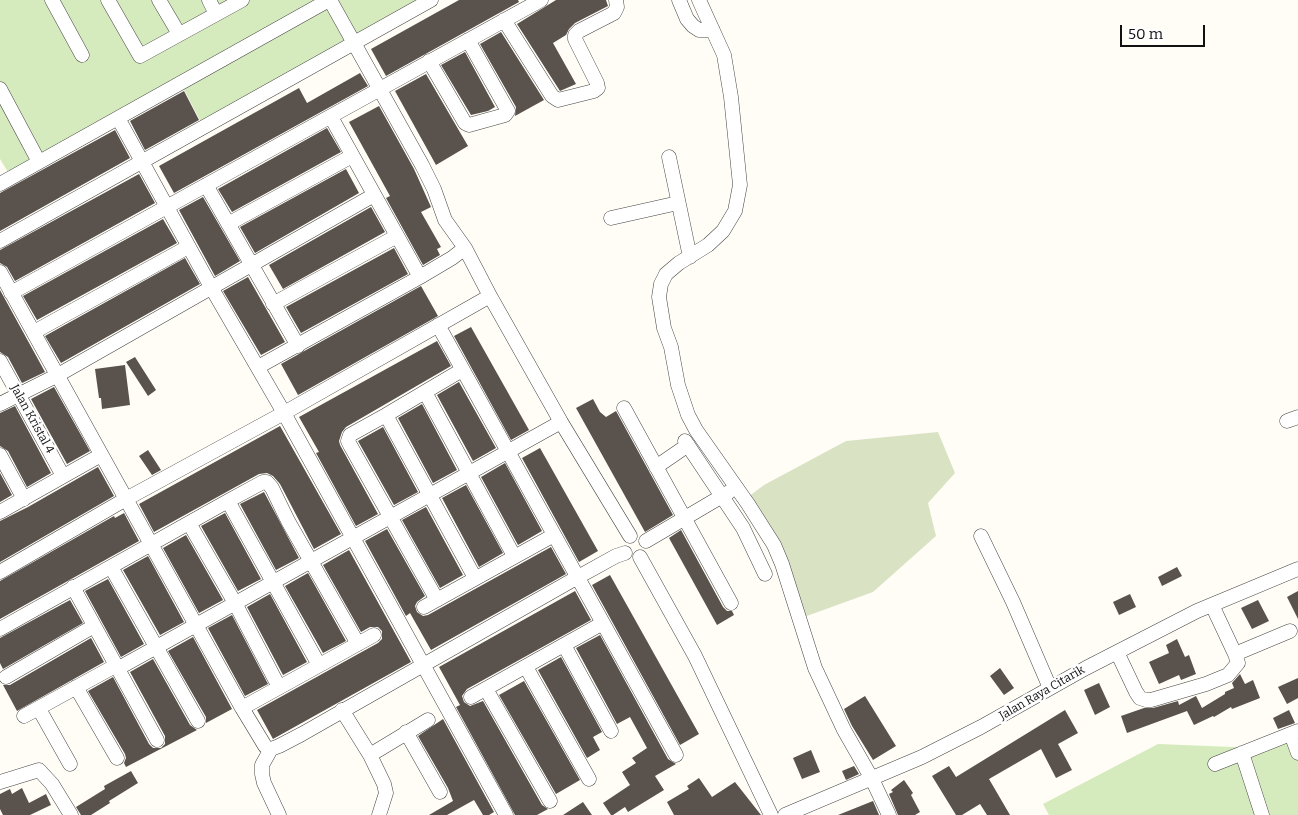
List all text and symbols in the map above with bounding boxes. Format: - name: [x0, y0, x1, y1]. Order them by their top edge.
- scale bar: [1123, 15, 1208, 47]
- text: 50 m: [1128, 25, 1163, 43]
- street label: Jalan Kristal 4: [7, 382, 57, 456]
- street label: Jalan Raya Citarik: [997, 663, 1087, 723]

